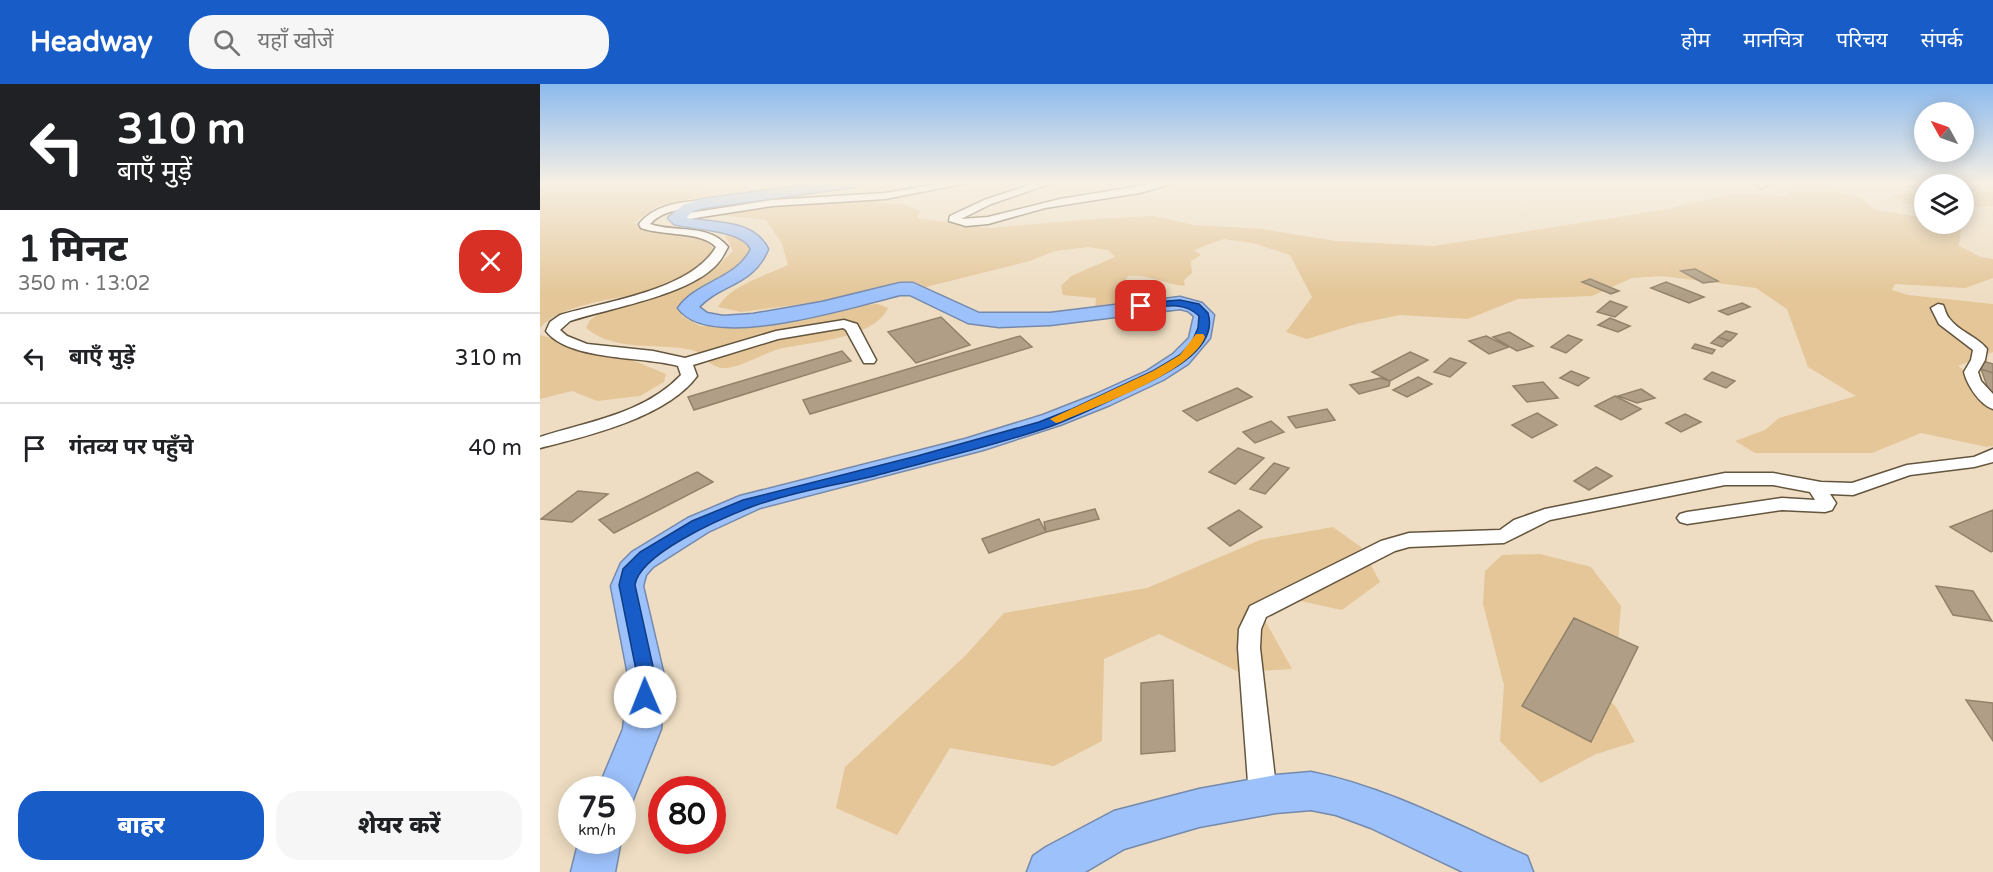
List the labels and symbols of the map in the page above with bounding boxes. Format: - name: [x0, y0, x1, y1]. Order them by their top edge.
- north arrow: [1914, 102, 1974, 162]
- pin: [1115, 280, 1166, 331]
- position arrow: [613, 665, 677, 729]
- speed limit sign: 80: [648, 776, 726, 854]

